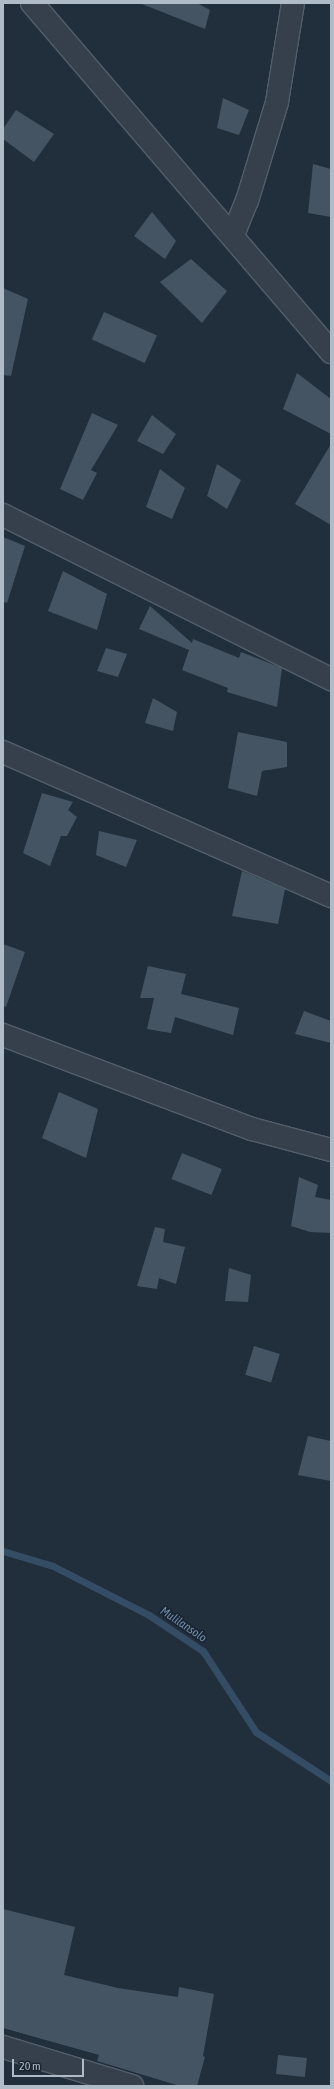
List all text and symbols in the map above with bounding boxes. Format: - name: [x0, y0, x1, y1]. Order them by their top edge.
- water label: Mulilansolo: [157, 1604, 209, 1646]
- scale bar: [14, 2051, 86, 2077]
- text: 20 m: [19, 2059, 41, 2073]

